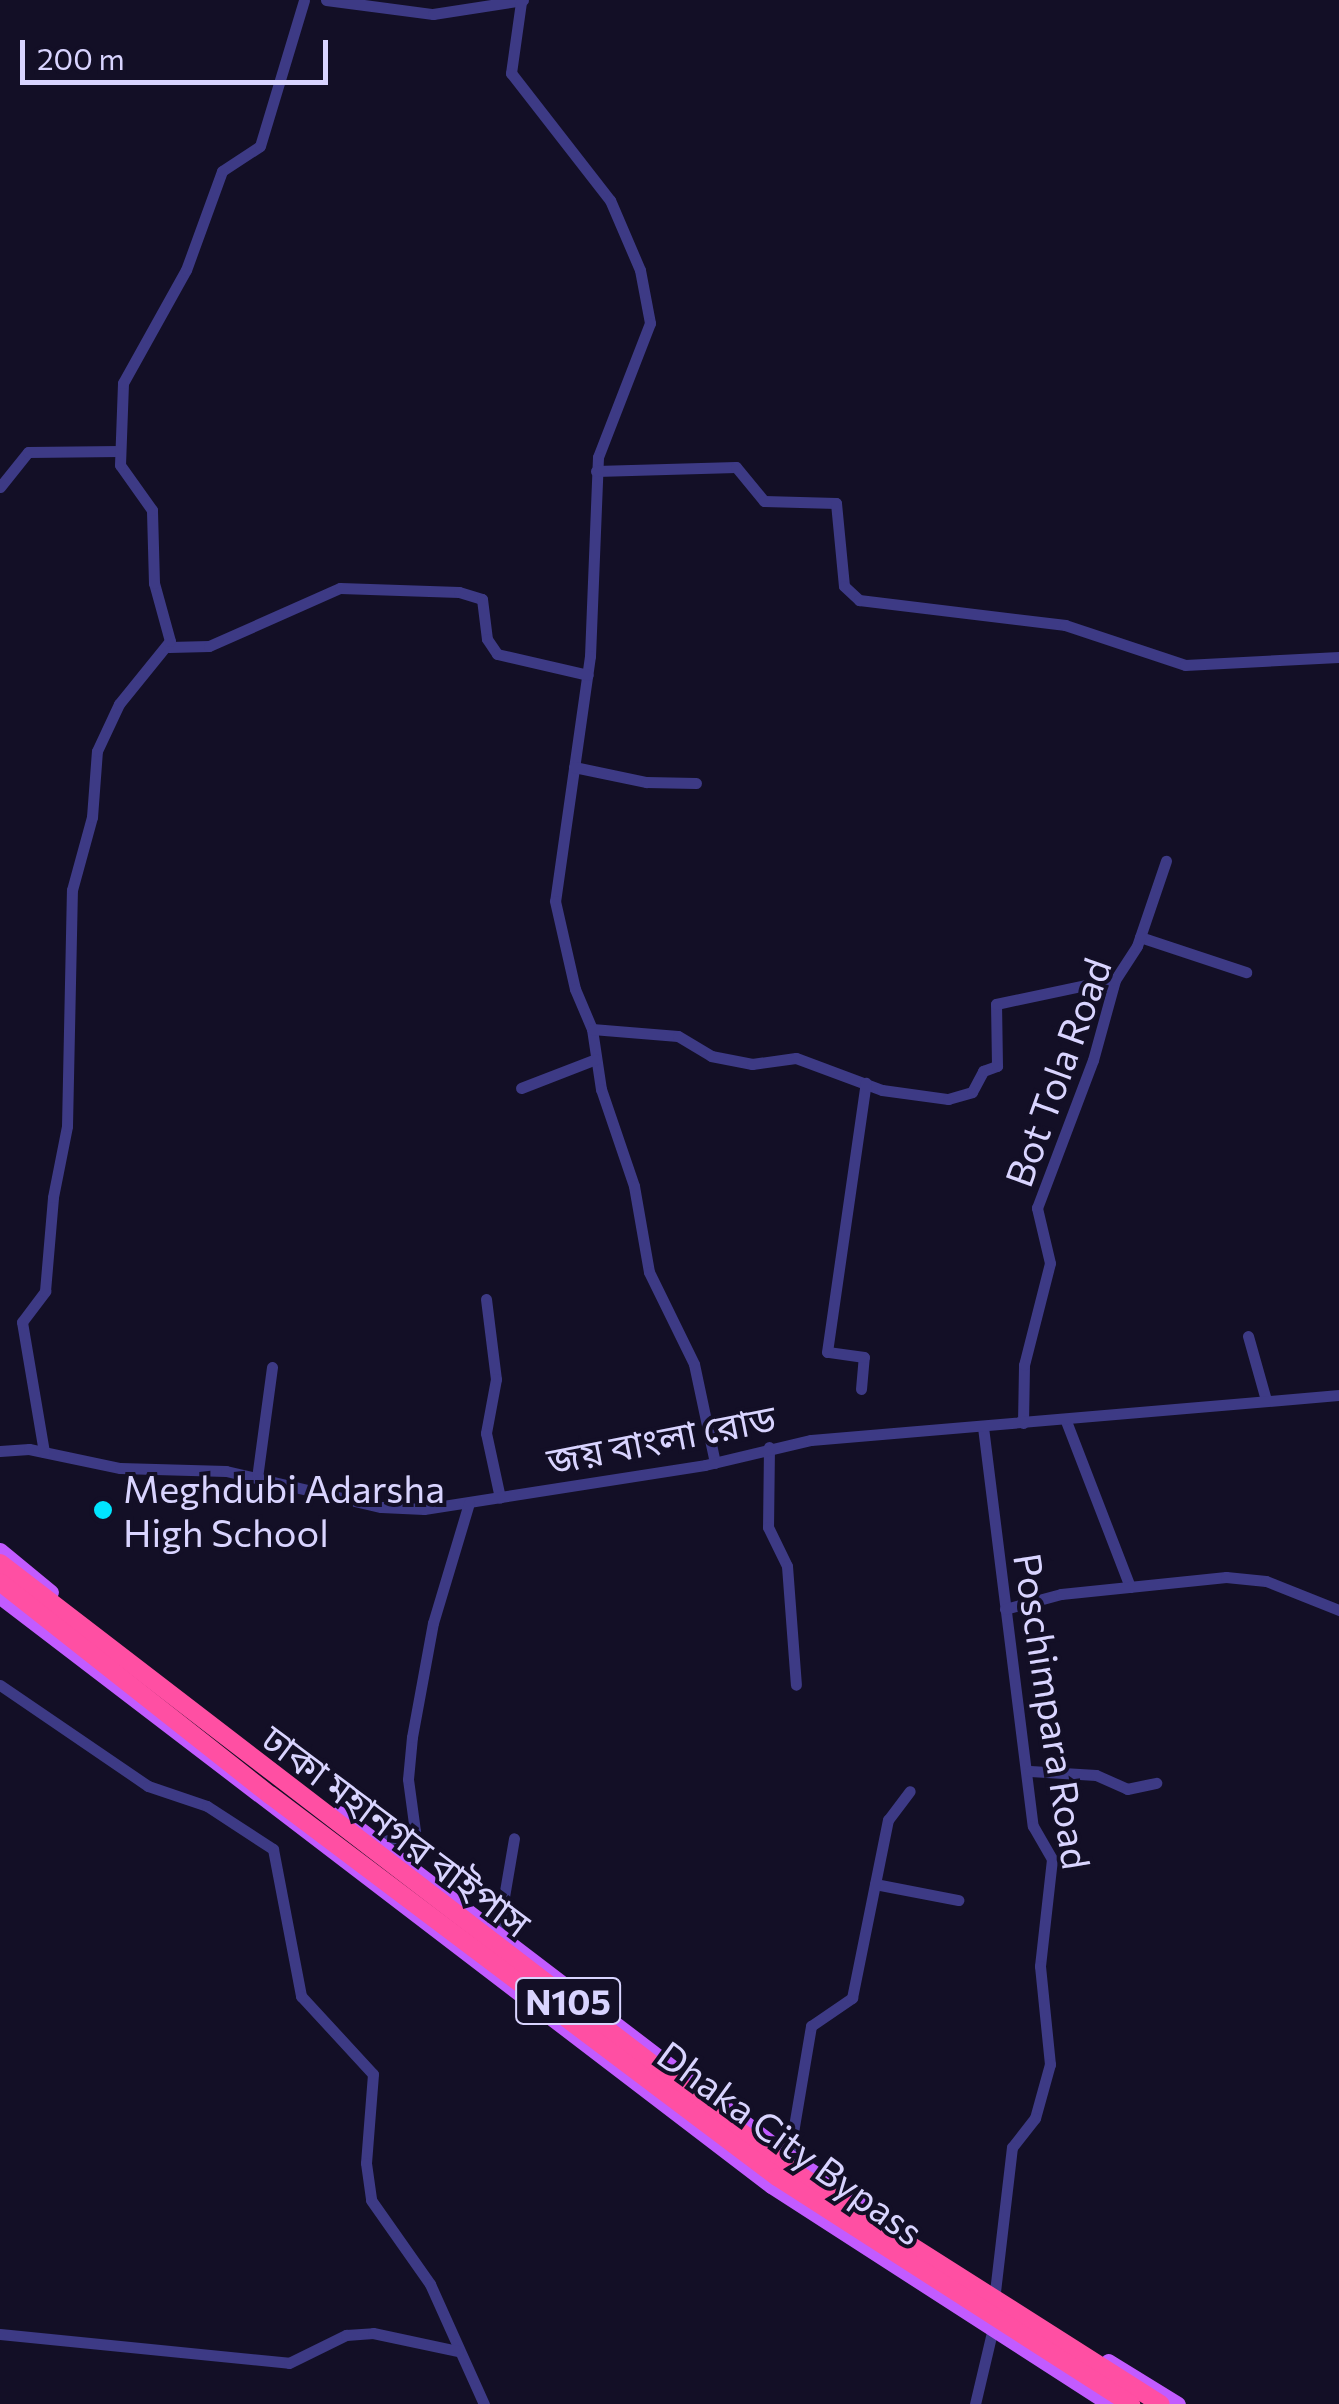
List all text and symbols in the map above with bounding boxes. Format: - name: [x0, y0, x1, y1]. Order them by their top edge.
- scale bar: [25, 20, 332, 82]
- text: 200 m: [37, 39, 125, 76]
- street label: Bot Tola Road: [995, 952, 1119, 1192]
- street label: জয় বাংলা রোড: [543, 1393, 779, 1483]
- place label: Meghdubi Adarsha High School: [123, 1465, 445, 1555]
- marker: Meghdubi Adarsha High School: [92, 1499, 114, 1521]
- street label: Poschimpara Road: [1006, 1550, 1100, 1872]
- street label: ঢাকা মহানগর বাইপাস: [254, 1714, 540, 1946]
- road number: N105: [513, 1971, 623, 2031]
- street label: Dhaka City Bypass: [650, 2031, 932, 2253]

